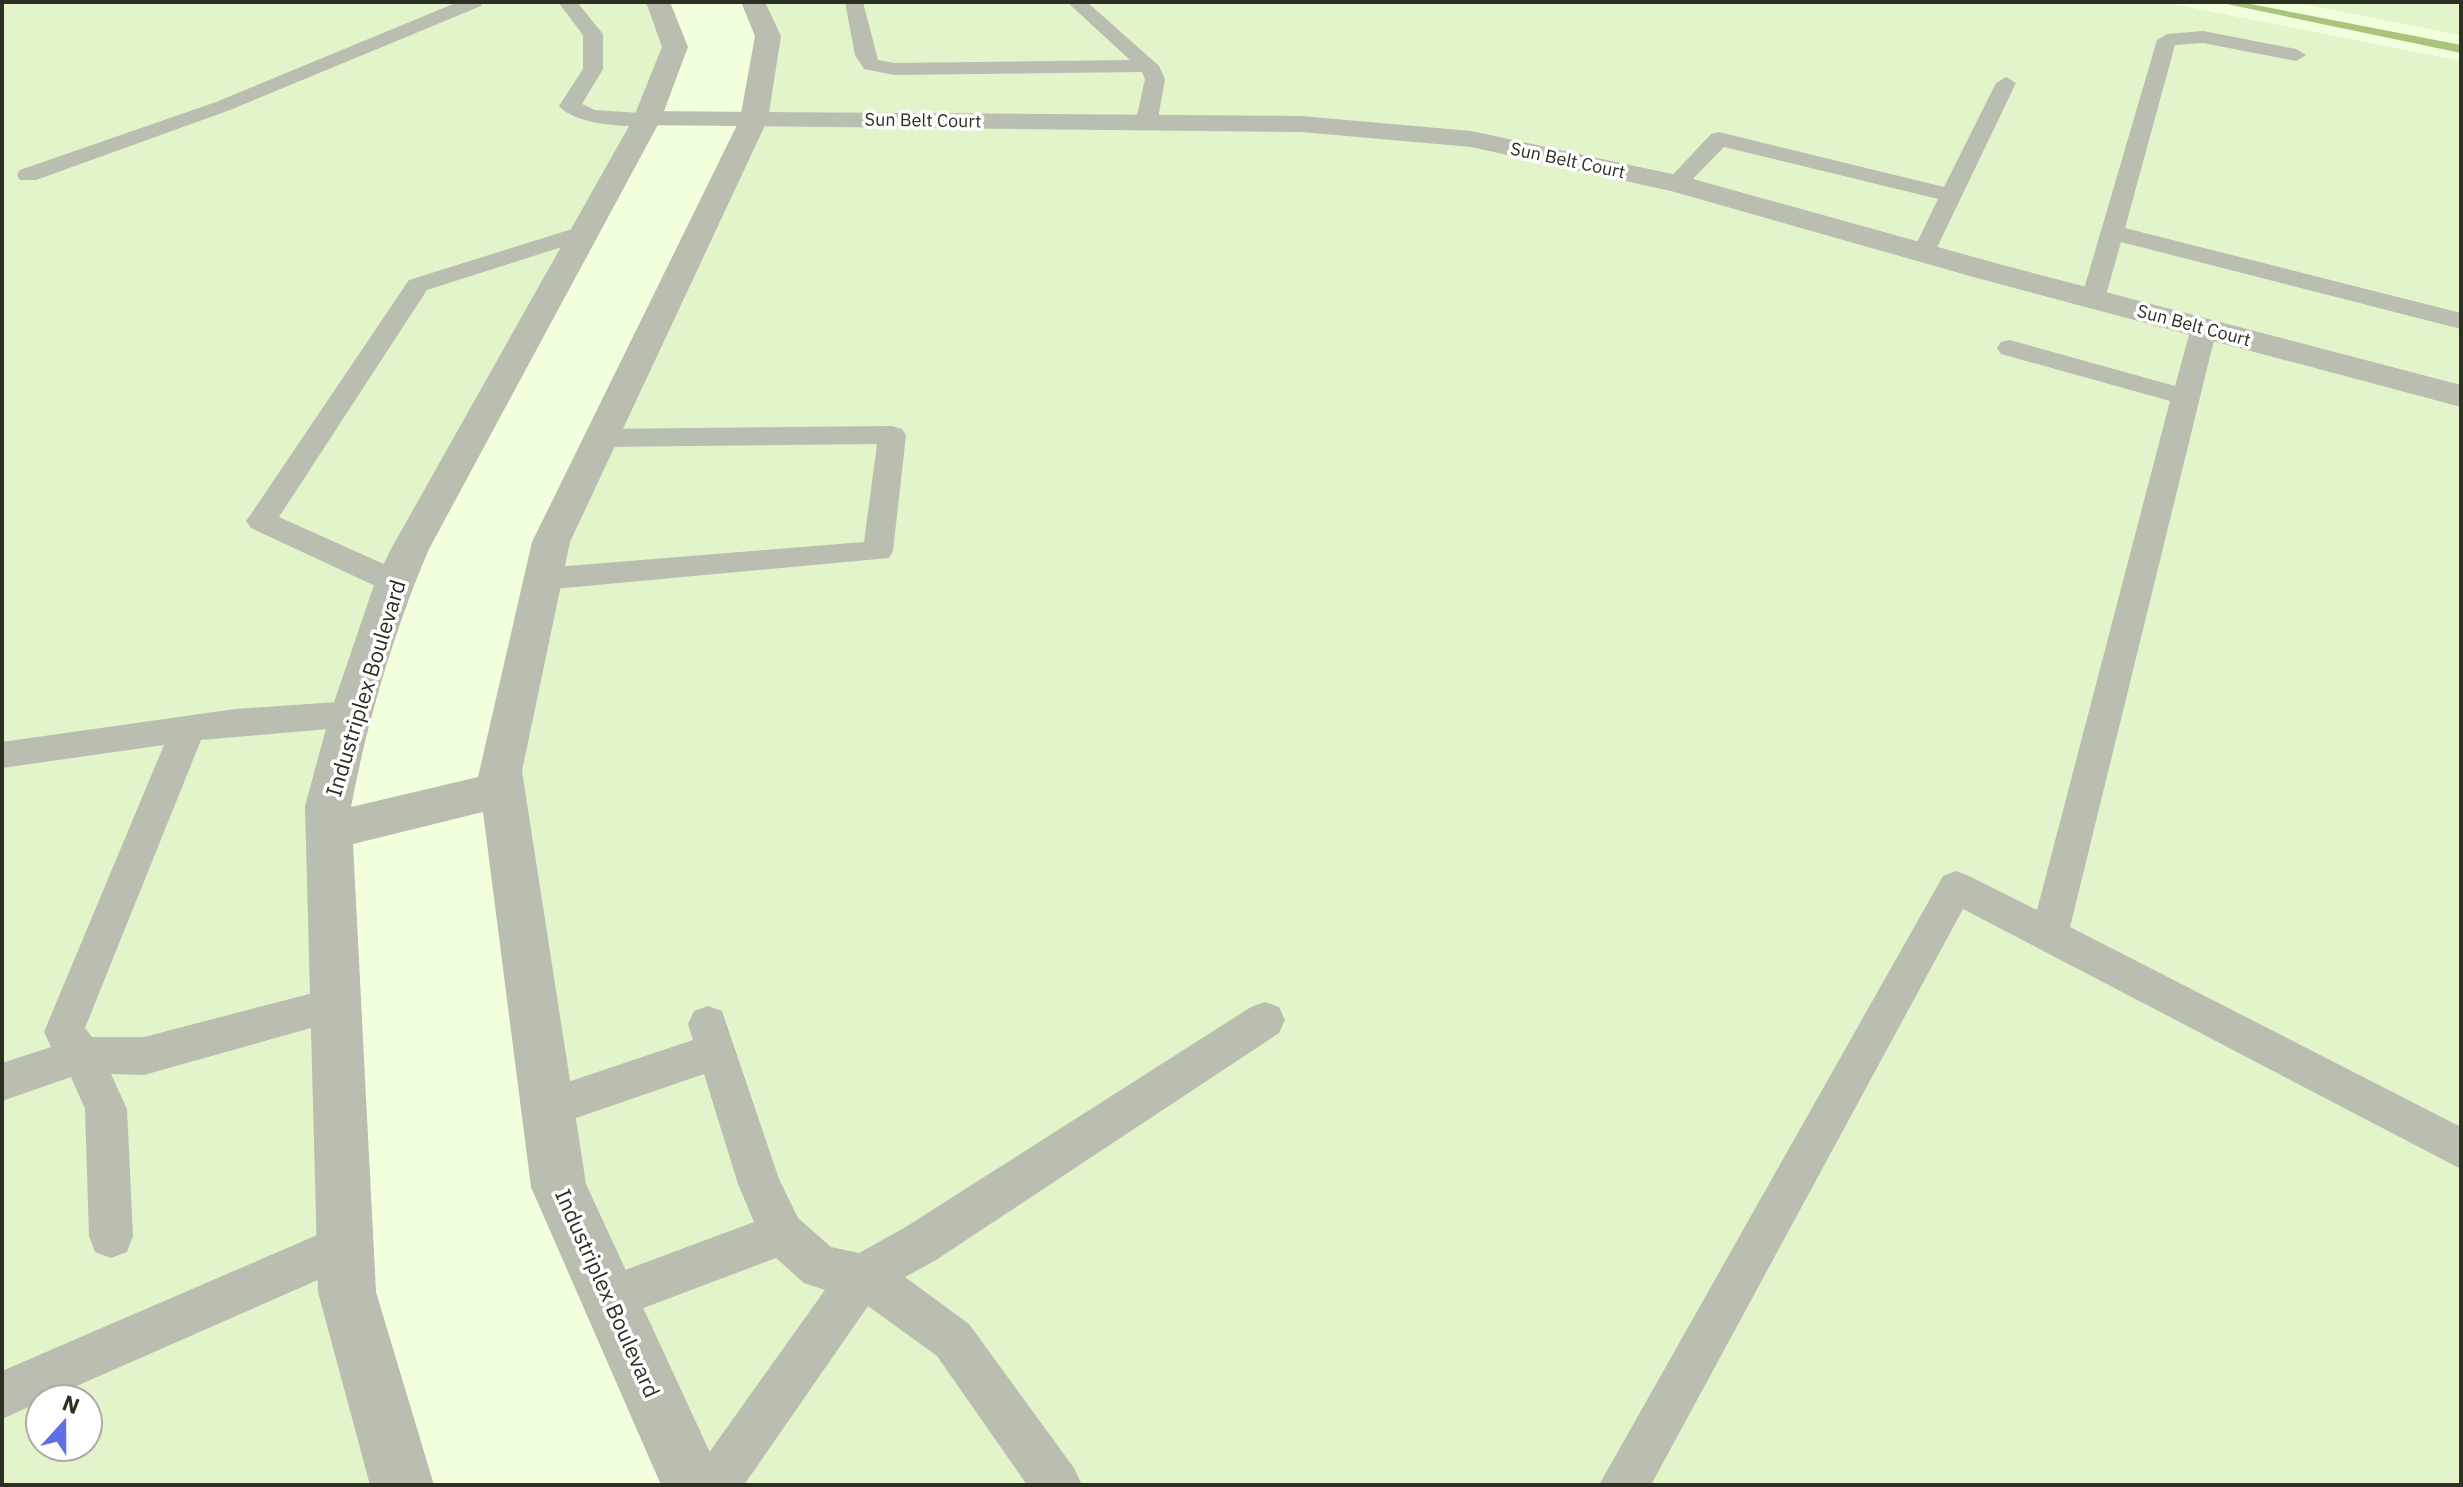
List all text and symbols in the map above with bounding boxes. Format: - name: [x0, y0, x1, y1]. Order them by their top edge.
- street label: Sun Belt Court: [864, 107, 982, 133]
- street label: Sun Belt Court: [1509, 137, 1627, 183]
- street label: Sun Belt Court: [2135, 299, 2253, 351]
- street label: Industriplex Boulevard: [318, 576, 412, 800]
- street label: Industriplex Boulevard: [549, 1184, 667, 1402]
- north arrow: [24, 1383, 104, 1463]
- text: N: [59, 1387, 84, 1420]

